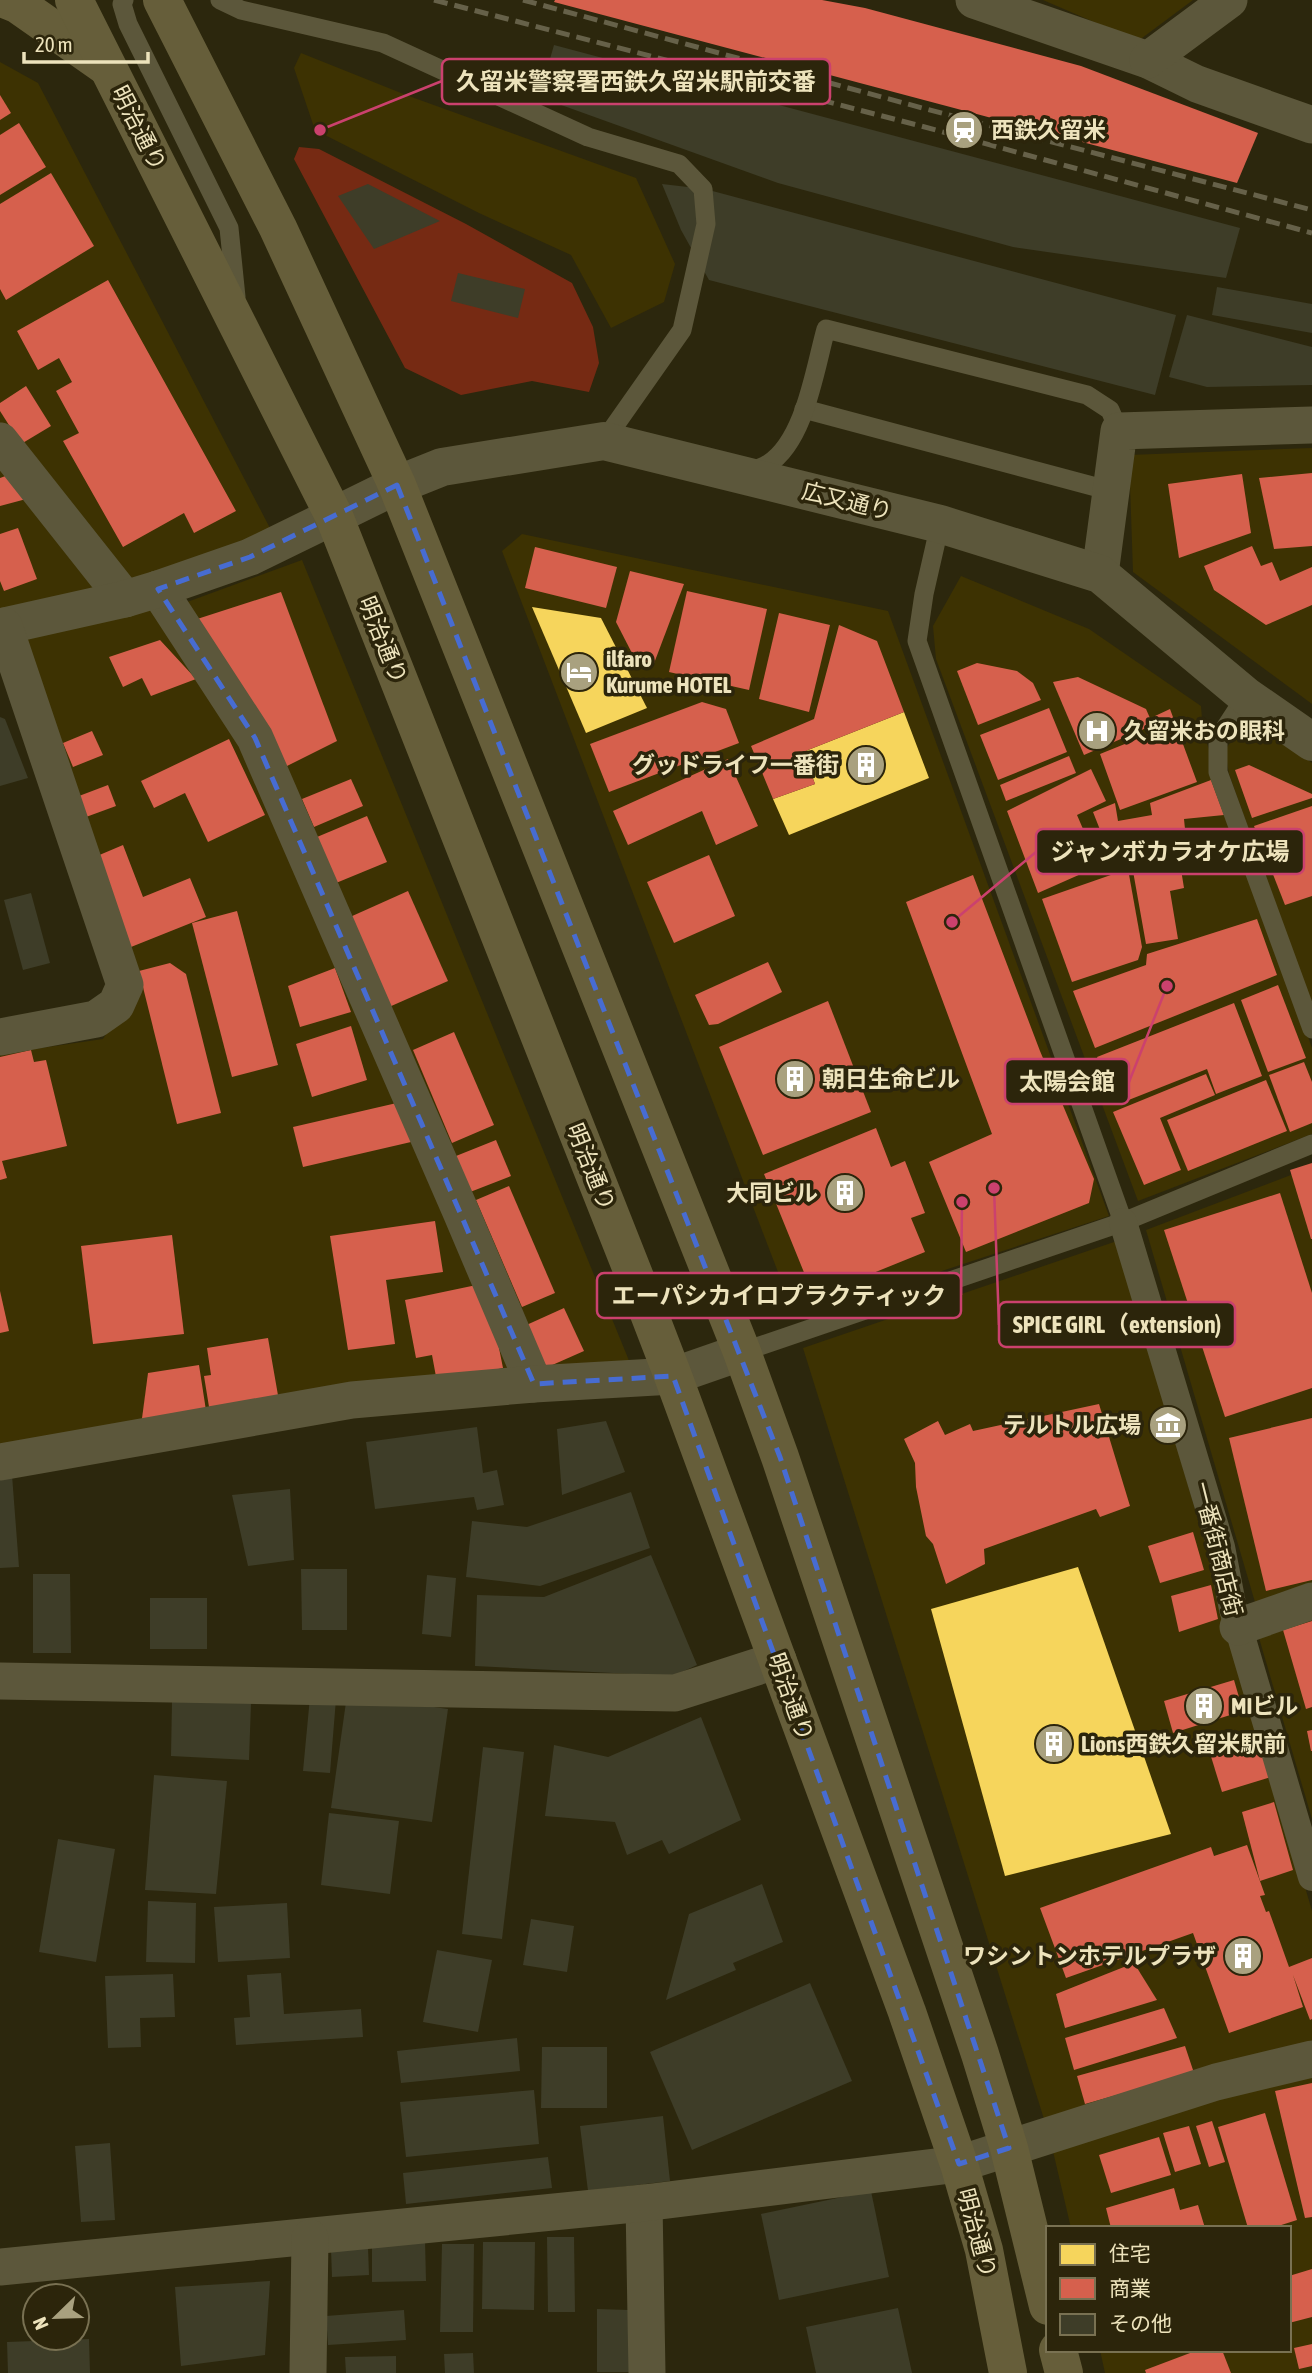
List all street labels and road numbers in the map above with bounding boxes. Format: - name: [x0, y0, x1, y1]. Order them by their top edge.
- street label: 明治通り: [107, 81, 171, 175]
- street label: 広又通り: [799, 477, 895, 525]
- street label: 明治通り: [354, 592, 412, 688]
- street label: 明治通り: [562, 1119, 620, 1215]
- street label: 一番街商店街: [1189, 1479, 1247, 1619]
- street label: 明治通り: [763, 1649, 819, 1745]
- street label: 明治通り: [953, 2185, 1001, 2281]

